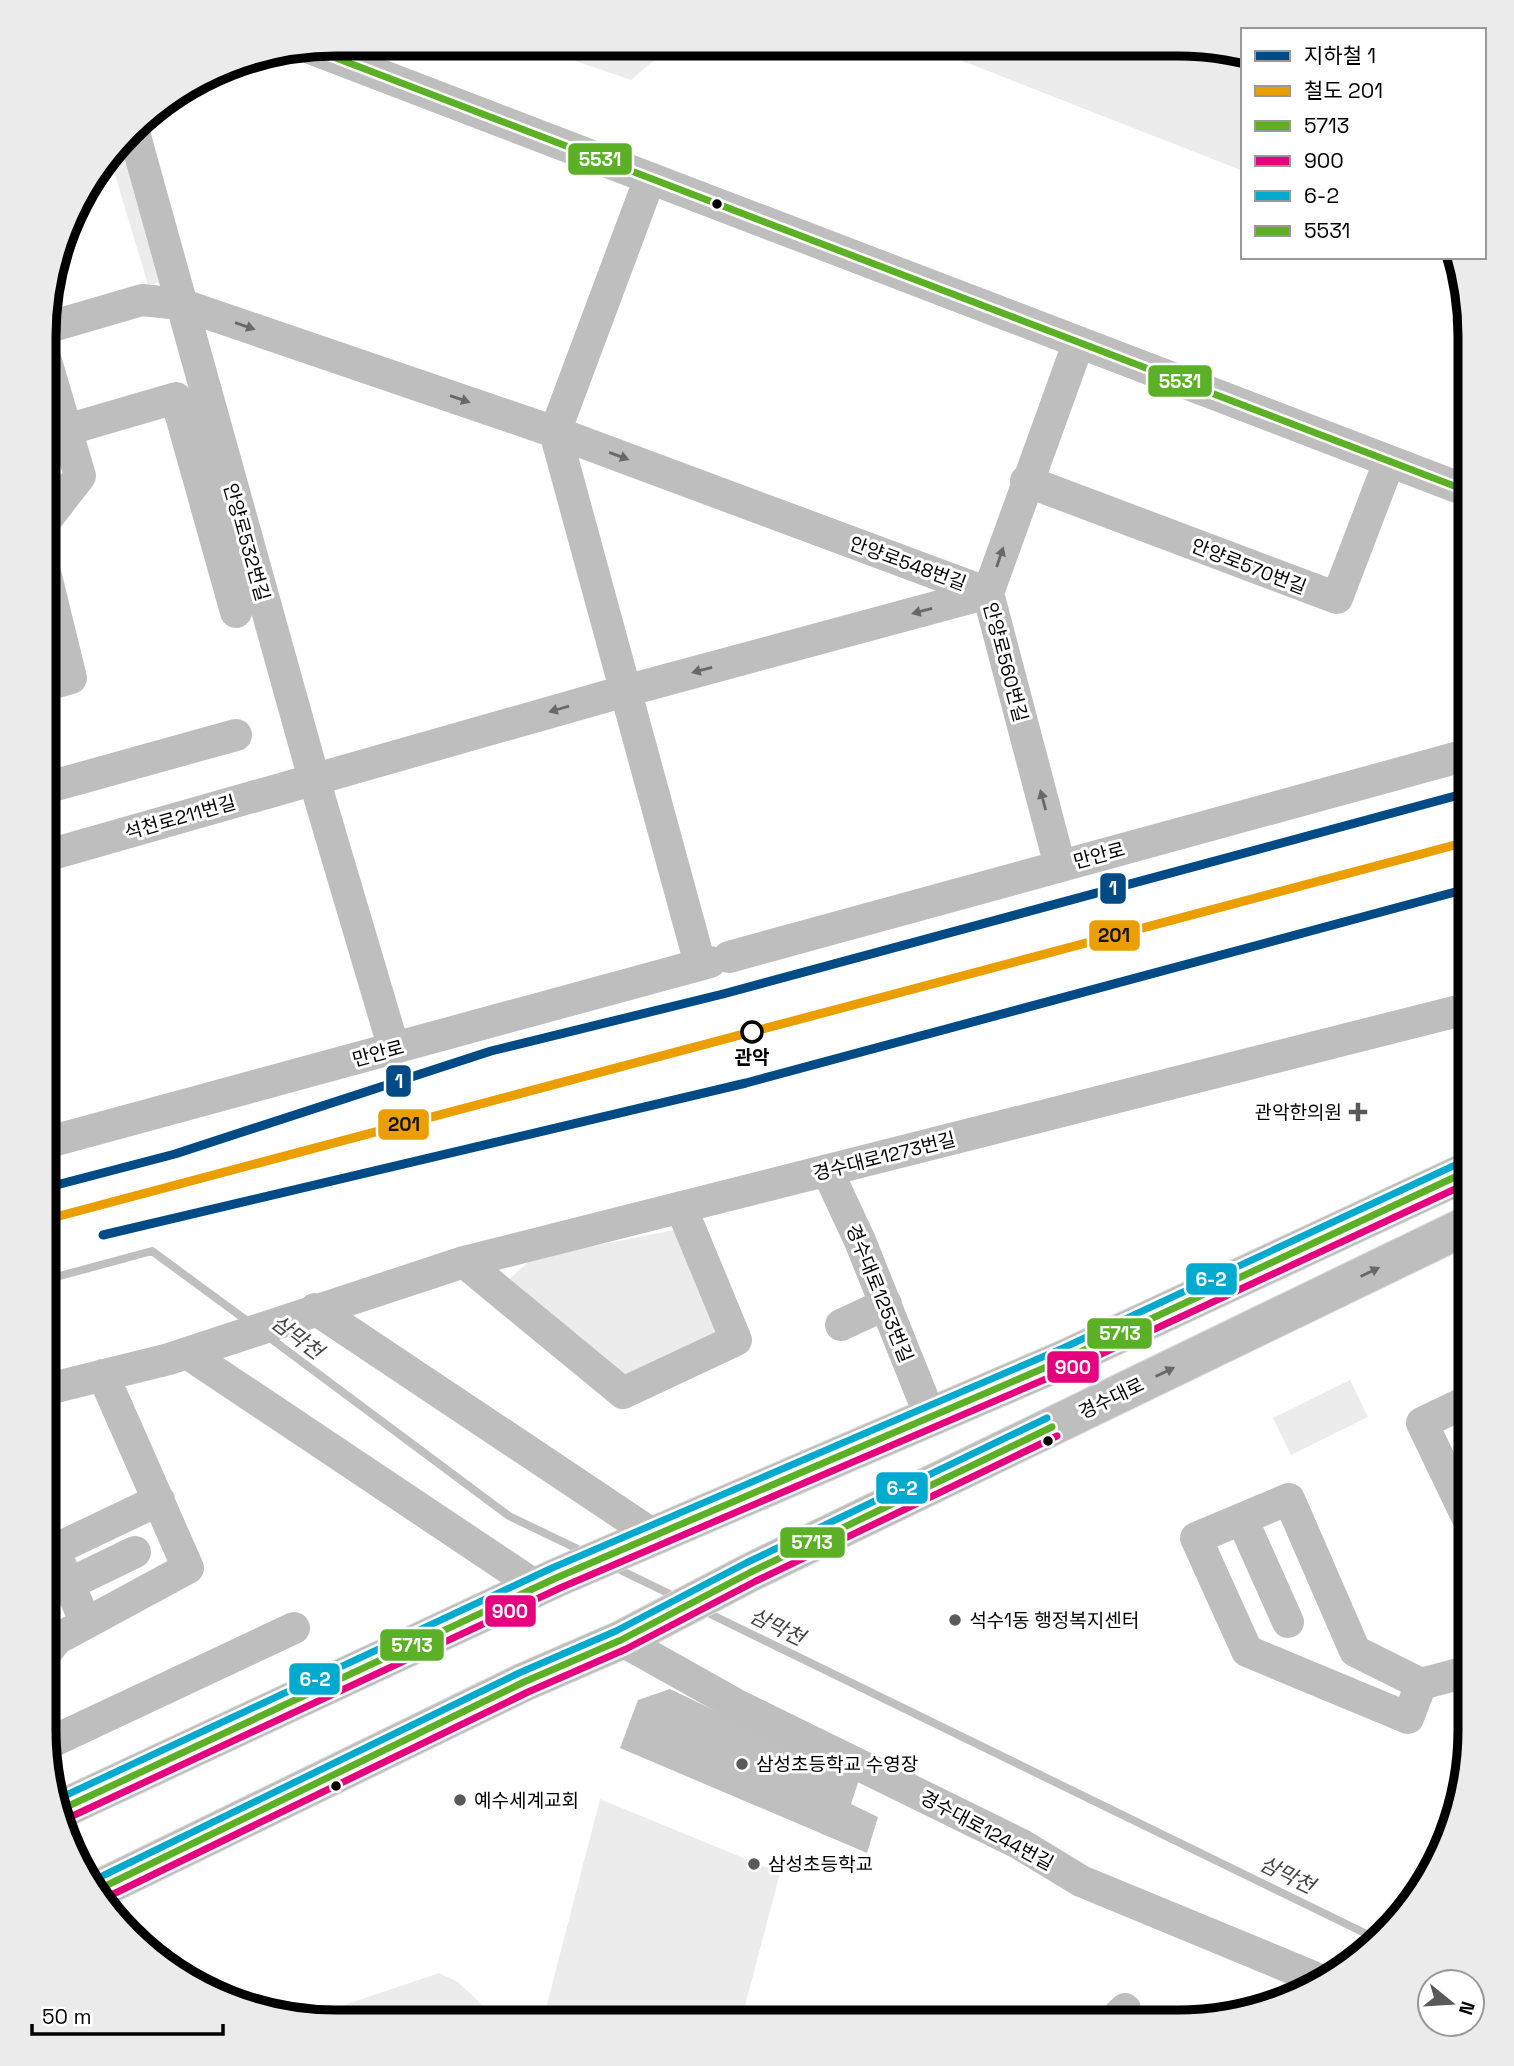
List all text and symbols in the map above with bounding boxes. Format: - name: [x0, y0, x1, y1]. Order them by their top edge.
- legend: [1241, 28, 1486, 259]
- text: 지하철 1: [1304, 42, 1376, 69]
- text: 철도 201: [1304, 77, 1383, 104]
- text: 5713: [1304, 112, 1349, 139]
- line badge: 5531: [567, 142, 633, 176]
- text: 5531: [579, 147, 621, 172]
- text: 900: [1304, 147, 1344, 174]
- text: 6-2: [1304, 182, 1339, 209]
- unlabelled marker: [710, 197, 724, 211]
- text: 5531: [1304, 217, 1350, 244]
- one-way arrow: [234, 321, 255, 332]
- line badge: 5531: [1147, 364, 1213, 398]
- text: 5531: [1159, 369, 1201, 394]
- one-way arrow: [450, 394, 471, 405]
- one-way arrow: [609, 450, 630, 461]
- street label: 안양로532번길: [218, 480, 275, 604]
- street label: 안양로548번길: [846, 531, 970, 596]
- street label: 안양로570번길: [1188, 533, 1310, 600]
- one-way arrow: [995, 547, 1006, 568]
- street label: 안양로560번길: [978, 600, 1033, 725]
- one-way arrow: [911, 606, 933, 617]
- one-way arrow: [691, 665, 713, 676]
- one-way arrow: [548, 705, 569, 715]
- one-way arrow: [1037, 789, 1048, 811]
- street label: 석천로211번길: [122, 790, 239, 845]
- street label: 만안로: [1071, 837, 1128, 874]
- line badge: 1: [1099, 872, 1127, 905]
- text: 1: [1109, 876, 1117, 901]
- line badge: 201: [1088, 919, 1141, 952]
- text: 201: [1098, 923, 1130, 948]
- marker: 관악: [741, 1021, 763, 1043]
- street label: 만안로: [350, 1035, 407, 1072]
- place label: 관악: [735, 1045, 769, 1070]
- line badge: 1: [385, 1064, 412, 1098]
- text: 1: [395, 1069, 403, 1094]
- place label: 관악한의원: [1255, 1100, 1342, 1125]
- marker: 관악한의원: [1348, 1102, 1368, 1122]
- line badge: 201: [377, 1108, 430, 1141]
- text: 201: [388, 1112, 420, 1137]
- street label: 경수대로1273번길: [810, 1127, 958, 1186]
- street label: 경수대로1253번길: [840, 1220, 919, 1366]
- line badge: 6-2: [1185, 1262, 1238, 1296]
- text: 6-2: [1195, 1267, 1227, 1292]
- one-way arrow: [1360, 1267, 1380, 1278]
- water label: 삼막천: [266, 1308, 331, 1366]
- line badge: 5713: [1086, 1317, 1153, 1350]
- text: 5713: [1099, 1321, 1141, 1346]
- line badge: 900: [1046, 1350, 1100, 1384]
- text: 900: [1055, 1355, 1091, 1380]
- one-way arrow: [1155, 1366, 1176, 1377]
- street label: 경수대로: [1074, 1372, 1148, 1425]
- unlabelled marker: [1041, 1434, 1055, 1448]
- line badge: 6-2: [875, 1471, 929, 1505]
- text: 6-2: [886, 1476, 918, 1501]
- line badge: 5713: [779, 1526, 846, 1559]
- text: 5713: [791, 1530, 833, 1555]
- line badge: 900: [484, 1594, 537, 1628]
- text: 900: [492, 1599, 528, 1624]
- water label: 삼막천: [745, 1602, 812, 1653]
- place label: 석수1동 행정복지센터: [969, 1608, 1139, 1633]
- marker: 석수1동 행정복지센터: [947, 1612, 963, 1628]
- line badge: 5713: [379, 1628, 445, 1662]
- text: 5713: [391, 1633, 433, 1658]
- line badge: 6-2: [288, 1662, 341, 1696]
- text: 6-2: [299, 1667, 331, 1692]
- place label: 삼성초등학교 수영장: [756, 1752, 918, 1777]
- marker: 삼성초등학교 수영장: [734, 1756, 750, 1772]
- unlabelled marker: [329, 1779, 343, 1793]
- street label: 경수대로1244번길: [916, 1785, 1058, 1876]
- place label: 예수세계교회: [474, 1788, 579, 1813]
- marker: 예수세계교회: [452, 1792, 468, 1808]
- water label: 삼막천: [1255, 1850, 1322, 1901]
- place label: 삼성초등학교: [768, 1852, 873, 1877]
- marker: 삼성초등학교: [746, 1856, 762, 1872]
- north arrow: [1416, 1968, 1486, 2038]
- scale bar: [32, 1993, 222, 2037]
- text: N: [1453, 1998, 1481, 2018]
- text: 50 m: [42, 2003, 92, 2030]

